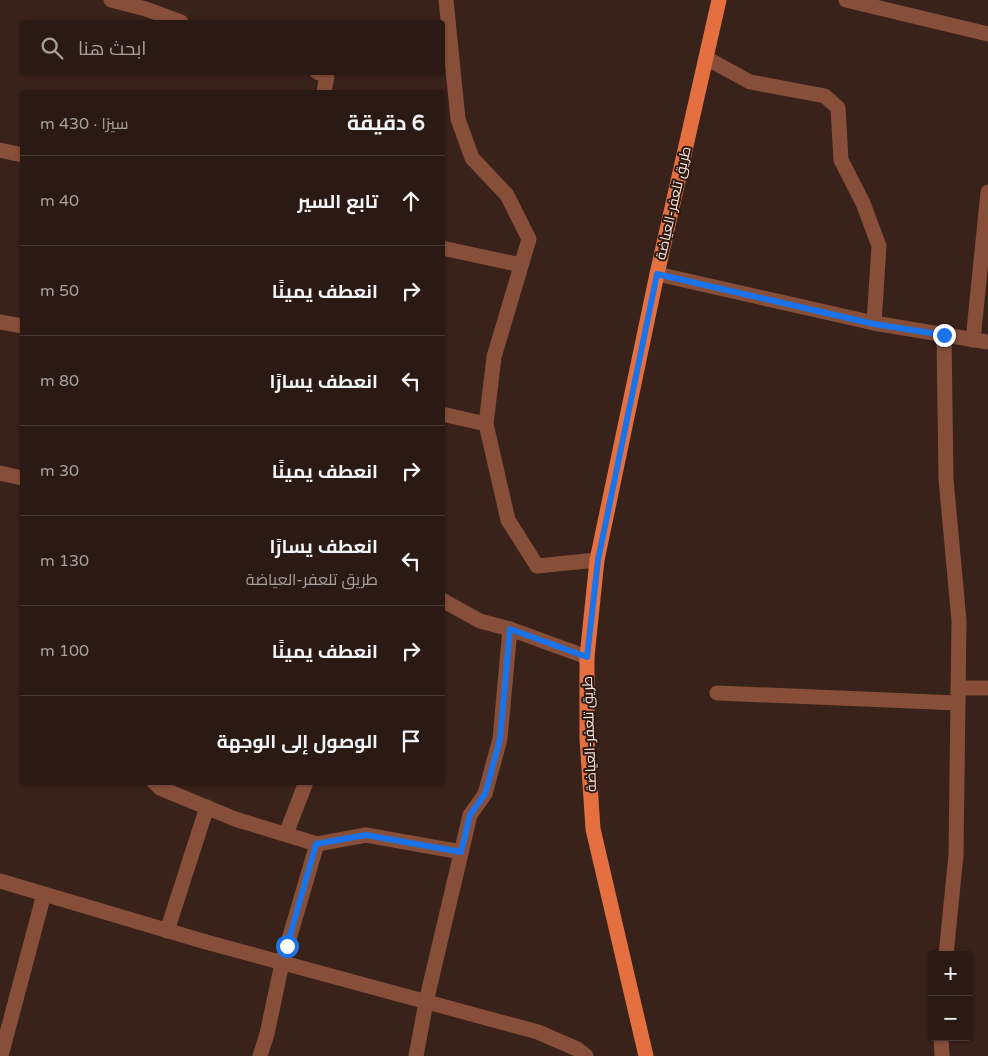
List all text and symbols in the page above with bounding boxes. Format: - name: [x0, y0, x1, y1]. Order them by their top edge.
- search box: [20, 20, 445, 75]
- icon: search: [38, 34, 66, 62]
- text: ابحث هنا: [78, 38, 146, 60]
- text: 6 دقيقة: [347, 111, 425, 136]
- text: سيرًا · 430 m: [40, 114, 129, 134]
- street label: طريق تلعفر-العياضة: [652, 145, 695, 261]
- icon: ahead: [397, 187, 425, 215]
- text: 40 m: [40, 191, 79, 211]
- text: تابع السير: [298, 191, 378, 213]
- icon: right: [397, 277, 425, 305]
- text: 50 m: [40, 281, 79, 301]
- text: انعطف يمينًا: [272, 281, 378, 303]
- route end: [933, 324, 956, 347]
- icon: left: [397, 367, 425, 395]
- text: 80 m: [40, 371, 79, 391]
- text: انعطف يسارًا: [269, 371, 378, 393]
- icon: right: [397, 457, 425, 485]
- text: 30 m: [40, 461, 79, 481]
- text: انعطف يمينًا: [272, 461, 378, 483]
- text: انعطف يسارًا: [269, 536, 378, 558]
- icon: left: [397, 547, 425, 575]
- text: 130 m: [40, 551, 89, 571]
- text: طريق تلعفر-العياضة: [246, 570, 378, 590]
- icon: right: [397, 637, 425, 665]
- text: 100 m: [40, 641, 89, 661]
- text: انعطف يمينًا: [272, 641, 378, 663]
- street label: طريق تلعفر-العياضة: [579, 676, 600, 792]
- icon: arrive: [397, 727, 425, 755]
- text: الوصول إلى الوجهة: [217, 731, 378, 753]
- route start: [276, 935, 299, 958]
- map controls: [928, 951, 973, 1041]
- button: +: [928, 951, 973, 996]
- button: −: [928, 996, 973, 1041]

